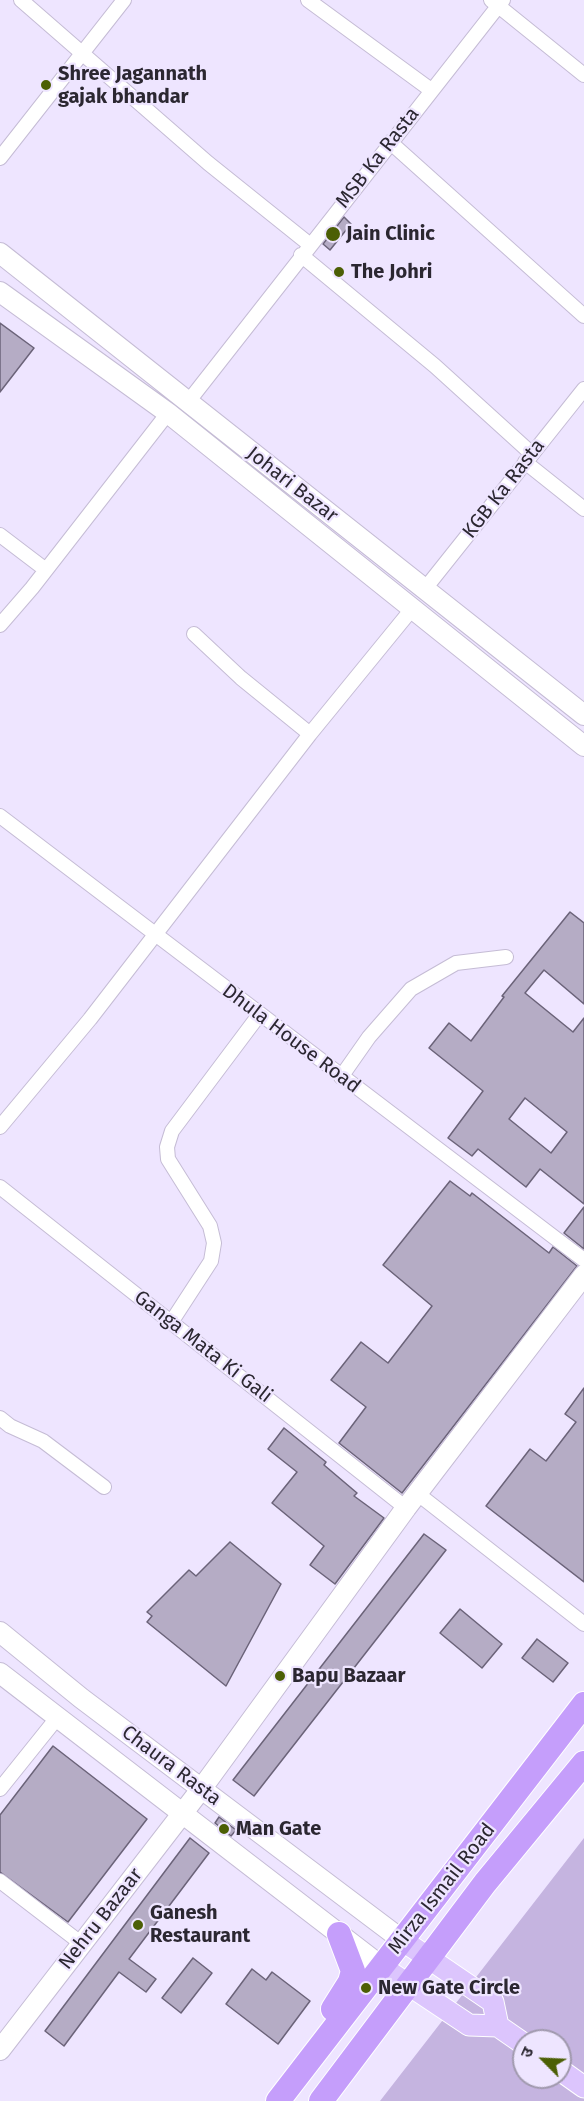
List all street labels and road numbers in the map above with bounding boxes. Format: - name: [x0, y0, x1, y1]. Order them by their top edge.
- street label: MSB Ka Rasta: [331, 103, 425, 213]
- street label: KGB Ka Rasta: [458, 435, 550, 543]
- street label: Johari Bazar: [242, 442, 342, 528]
- street label: Dhula House Road: [217, 979, 365, 1099]
- street label: Ganga Mata Ki Gali: [129, 1286, 277, 1408]
- street label: Chaura Rasta: [117, 1721, 225, 1811]
- street label: Mirza Ismail Road: [383, 1819, 501, 1959]
- street label: Nehru Bazaar: [54, 1864, 148, 1974]

